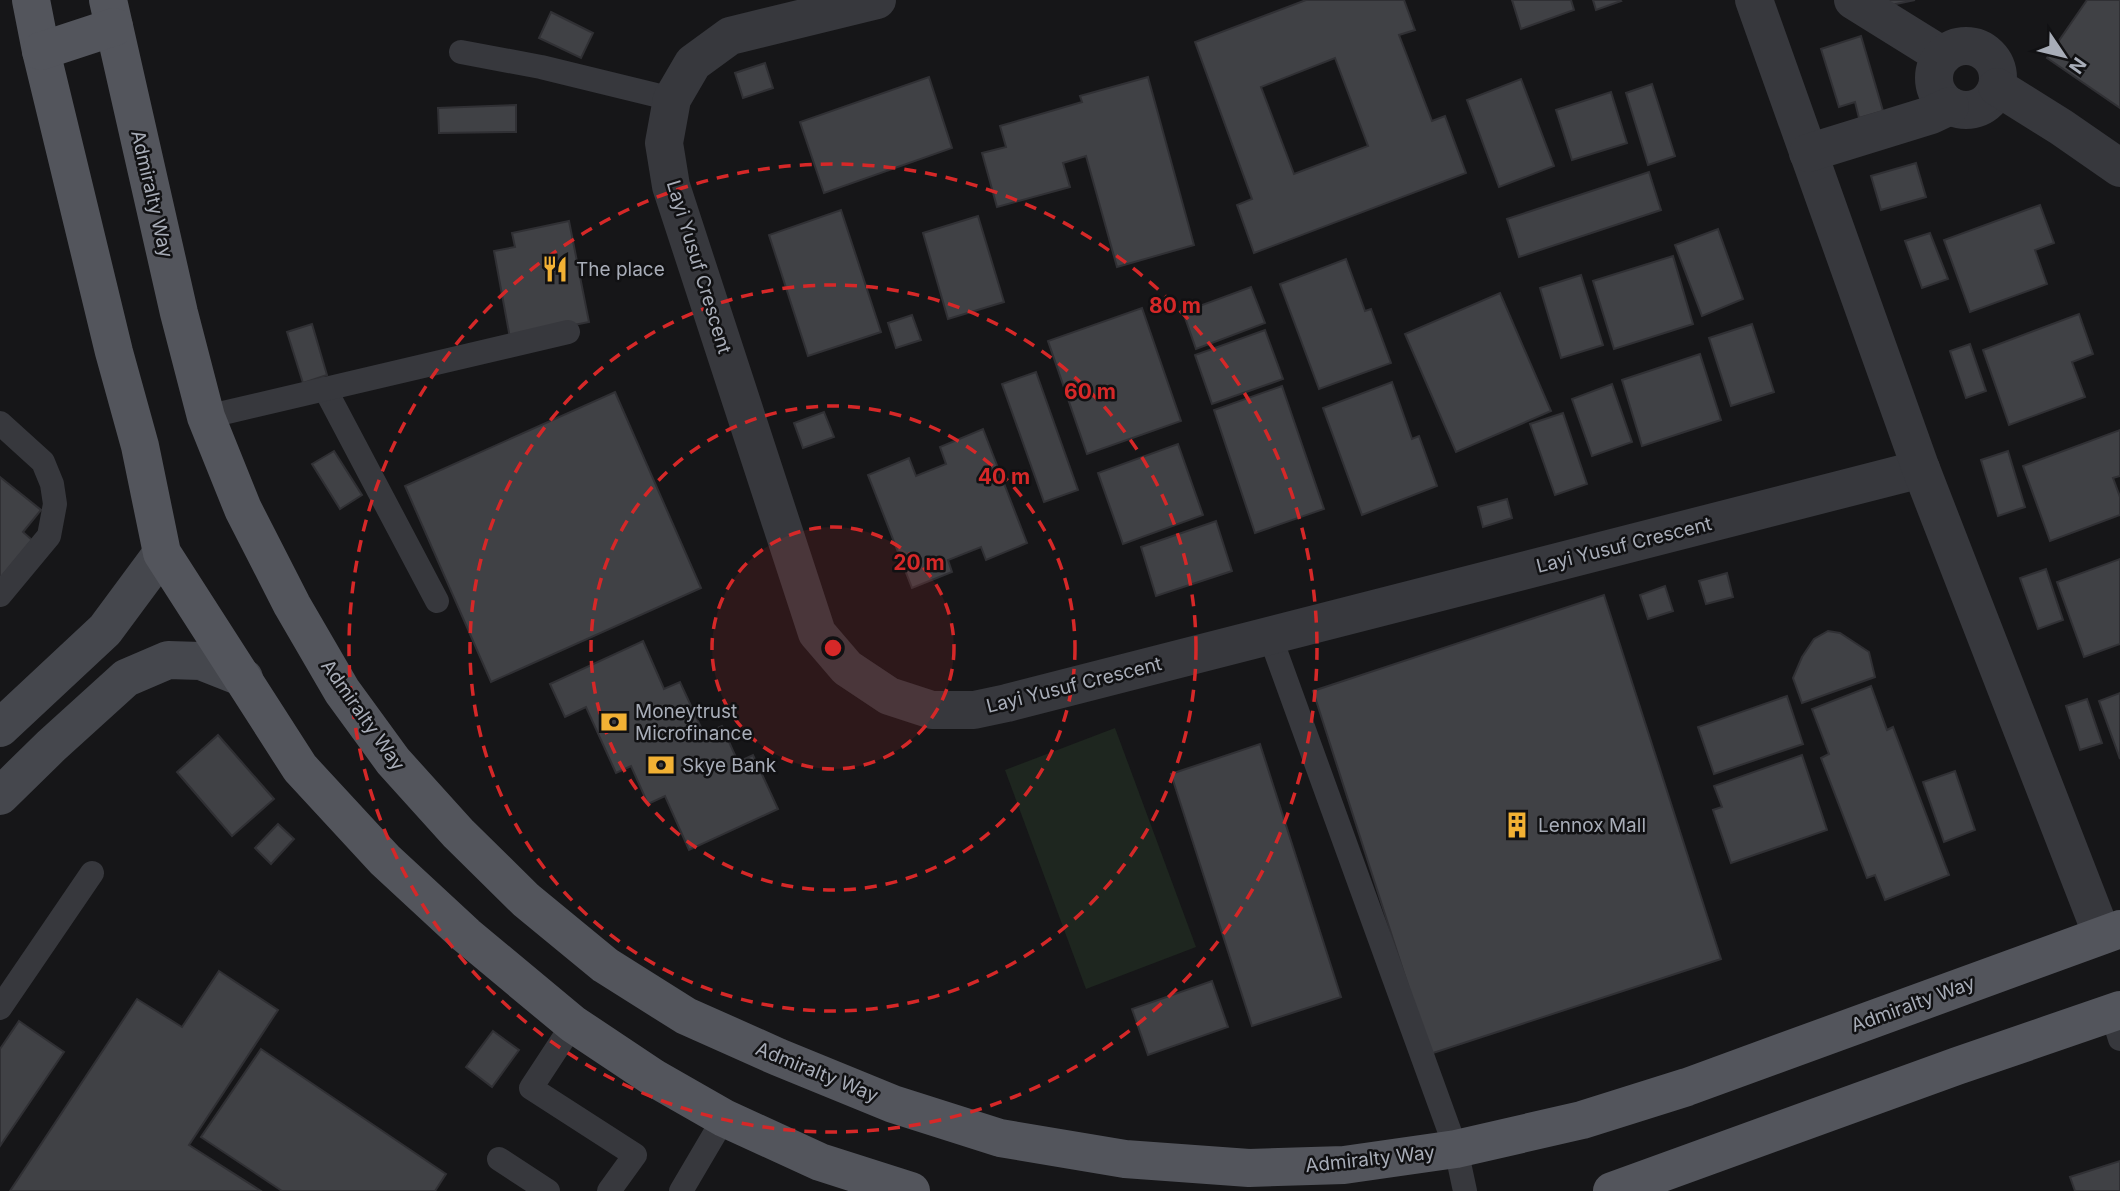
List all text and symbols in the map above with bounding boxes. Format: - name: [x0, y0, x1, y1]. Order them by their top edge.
- north arrow: [2029, 21, 2099, 91]
- text: N: [2064, 53, 2091, 78]
- street label: Admiralty Way: [126, 128, 178, 260]
- street label: Layi Yusuf Crescent: [662, 178, 736, 356]
- restaurant icon: The place: [540, 254, 570, 284]
- place label: The place: [576, 258, 665, 281]
- text: 80 m: [1149, 293, 1201, 318]
- text: 60 m: [1064, 379, 1116, 404]
- text: 40 m: [978, 464, 1030, 489]
- street label: Layi Yusuf Crescent: [1534, 512, 1714, 578]
- text: 20 m: [893, 550, 945, 575]
- centre of rings: [821, 636, 845, 660]
- street label: Layi Yusuf Crescent: [984, 652, 1164, 718]
- street label: Admiralty Way: [316, 655, 410, 775]
- place label: Moneytrust Microfinance: [635, 700, 753, 745]
- bank icon: Moneytrust Microfinance: [599, 707, 629, 737]
- bank icon: Skye Bank: [646, 750, 676, 780]
- place label: Skye Bank: [682, 754, 777, 777]
- building icon: Lennox Mall: [1502, 810, 1532, 840]
- place label: Lennox Mall: [1538, 814, 1646, 837]
- street label: Admiralty Way: [1848, 971, 1978, 1037]
- street label: Admiralty Way: [752, 1037, 882, 1107]
- street label: Admiralty Way: [1304, 1141, 1436, 1177]

